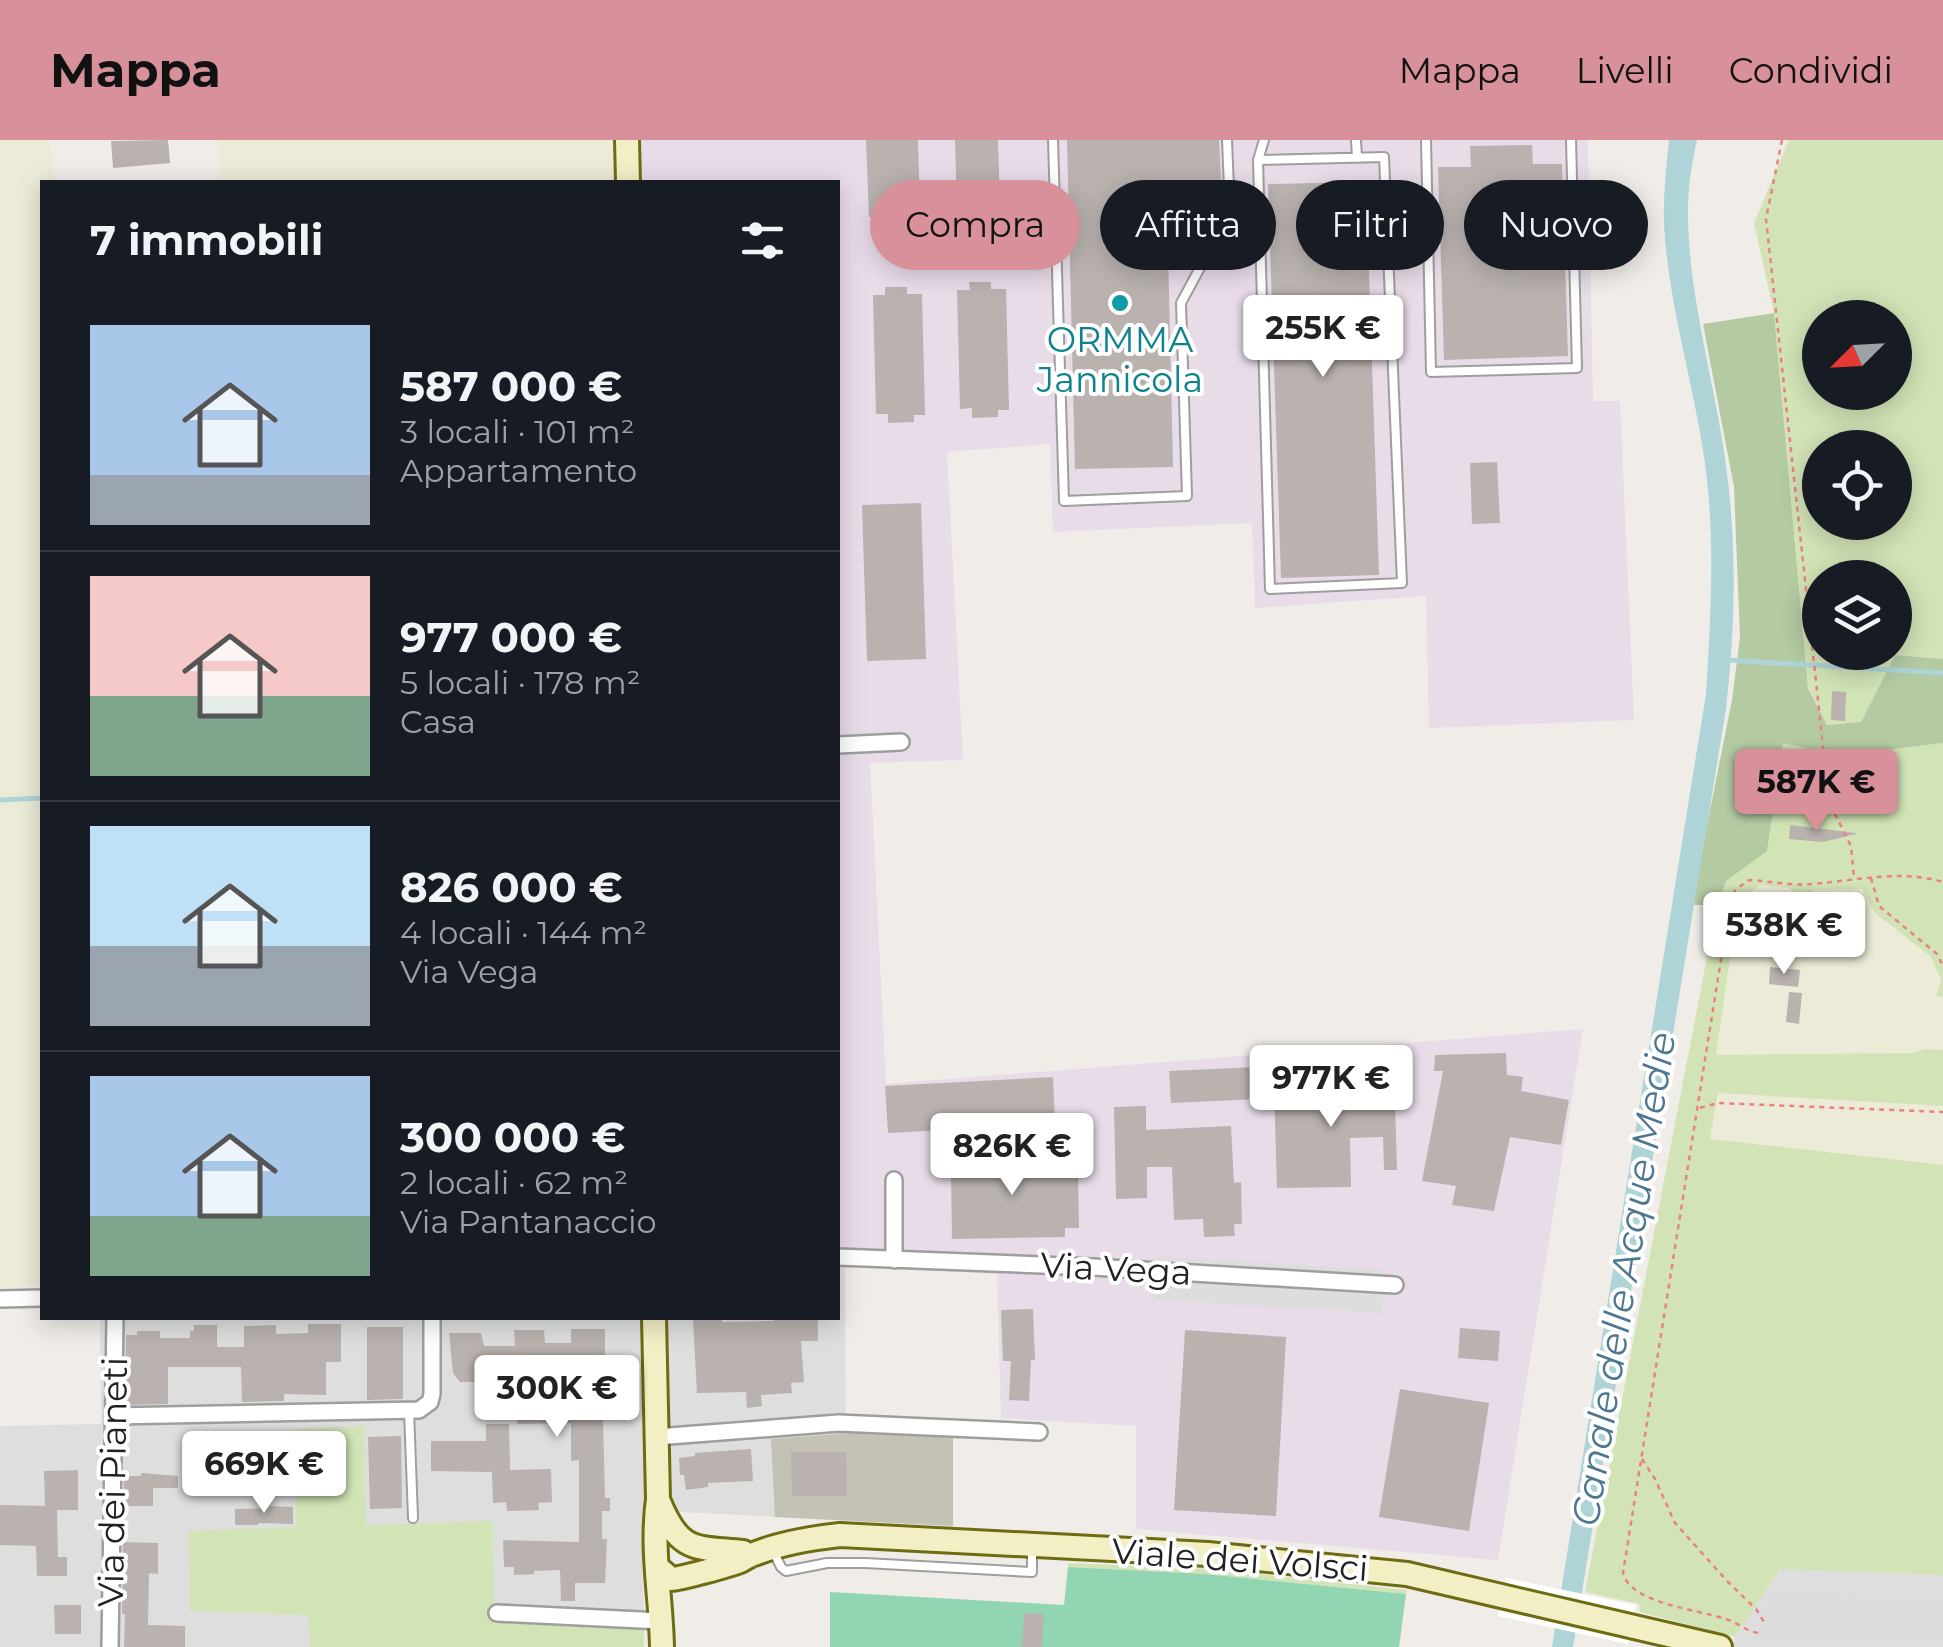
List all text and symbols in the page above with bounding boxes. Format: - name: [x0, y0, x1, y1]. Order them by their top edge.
- text: Mappa: [50, 41, 221, 99]
- text: Mappa: [1399, 49, 1521, 92]
- text: Livelli: [1576, 49, 1674, 92]
- text: Condividi: [1729, 49, 1893, 92]
- chip: Compra: [870, 180, 1080, 270]
- chip: Affitta: [1100, 180, 1276, 270]
- chip: Filtri: [1296, 180, 1444, 270]
- chip: Nuovo: [1464, 180, 1648, 270]
- icon: filters: [735, 213, 790, 268]
- text: 7 immobili: [90, 214, 323, 266]
- marker: ORMMA Jannicola: [1109, 292, 1131, 314]
- pin: 255K €: [1242, 295, 1404, 380]
- north arrow: [1802, 300, 1912, 410]
- map controls: [1802, 300, 1912, 670]
- text: 255K €: [1265, 308, 1381, 347]
- place label: ORMMA Jannicola: [1036, 318, 1203, 401]
- text: 587 000 €: [400, 360, 622, 412]
- icon: home: [170, 365, 290, 485]
- text: 3 locali · 101 m²: [400, 412, 634, 451]
- button: locate: [1802, 430, 1912, 540]
- text: Appartamento: [400, 451, 637, 490]
- button: layers: [1802, 560, 1912, 670]
- text: 977 000 €: [400, 611, 622, 663]
- icon: home: [170, 616, 290, 736]
- text: 5 locali · 178 m²: [400, 663, 640, 702]
- text: Casa: [400, 702, 476, 741]
- pin: 587K €: [1735, 749, 1897, 834]
- text: 587K €: [1757, 762, 1875, 801]
- text: 826 000 €: [400, 861, 623, 913]
- icon: home: [170, 866, 290, 986]
- pin: 538K €: [1703, 892, 1865, 977]
- text: 538K €: [1725, 905, 1843, 944]
- text: 4 locali · 144 m²: [400, 913, 647, 952]
- text: Via Vega: [400, 952, 538, 991]
- water label: Canale delle Acque Medie: [1561, 1029, 1686, 1529]
- pin: 977K €: [1250, 1045, 1412, 1130]
- text: 977K €: [1272, 1058, 1390, 1097]
- text: 300 000 €: [400, 1111, 625, 1163]
- pin: 826K €: [931, 1113, 1093, 1198]
- icon: home: [170, 1116, 290, 1236]
- text: 826K €: [952, 1126, 1072, 1165]
- text: 2 locali · 62 m²: [400, 1163, 628, 1202]
- text: Via Pantanaccio: [400, 1202, 657, 1241]
- street label: Via Vega: [1039, 1243, 1193, 1294]
- pin: 300K €: [476, 1355, 638, 1440]
- street label: Via dei Pianeti: [89, 1357, 136, 1607]
- text: 300K €: [496, 1368, 618, 1407]
- pin: 669K €: [183, 1431, 345, 1516]
- text: 669K €: [204, 1444, 324, 1483]
- street label: Viale dei Volsci: [1110, 1529, 1370, 1590]

